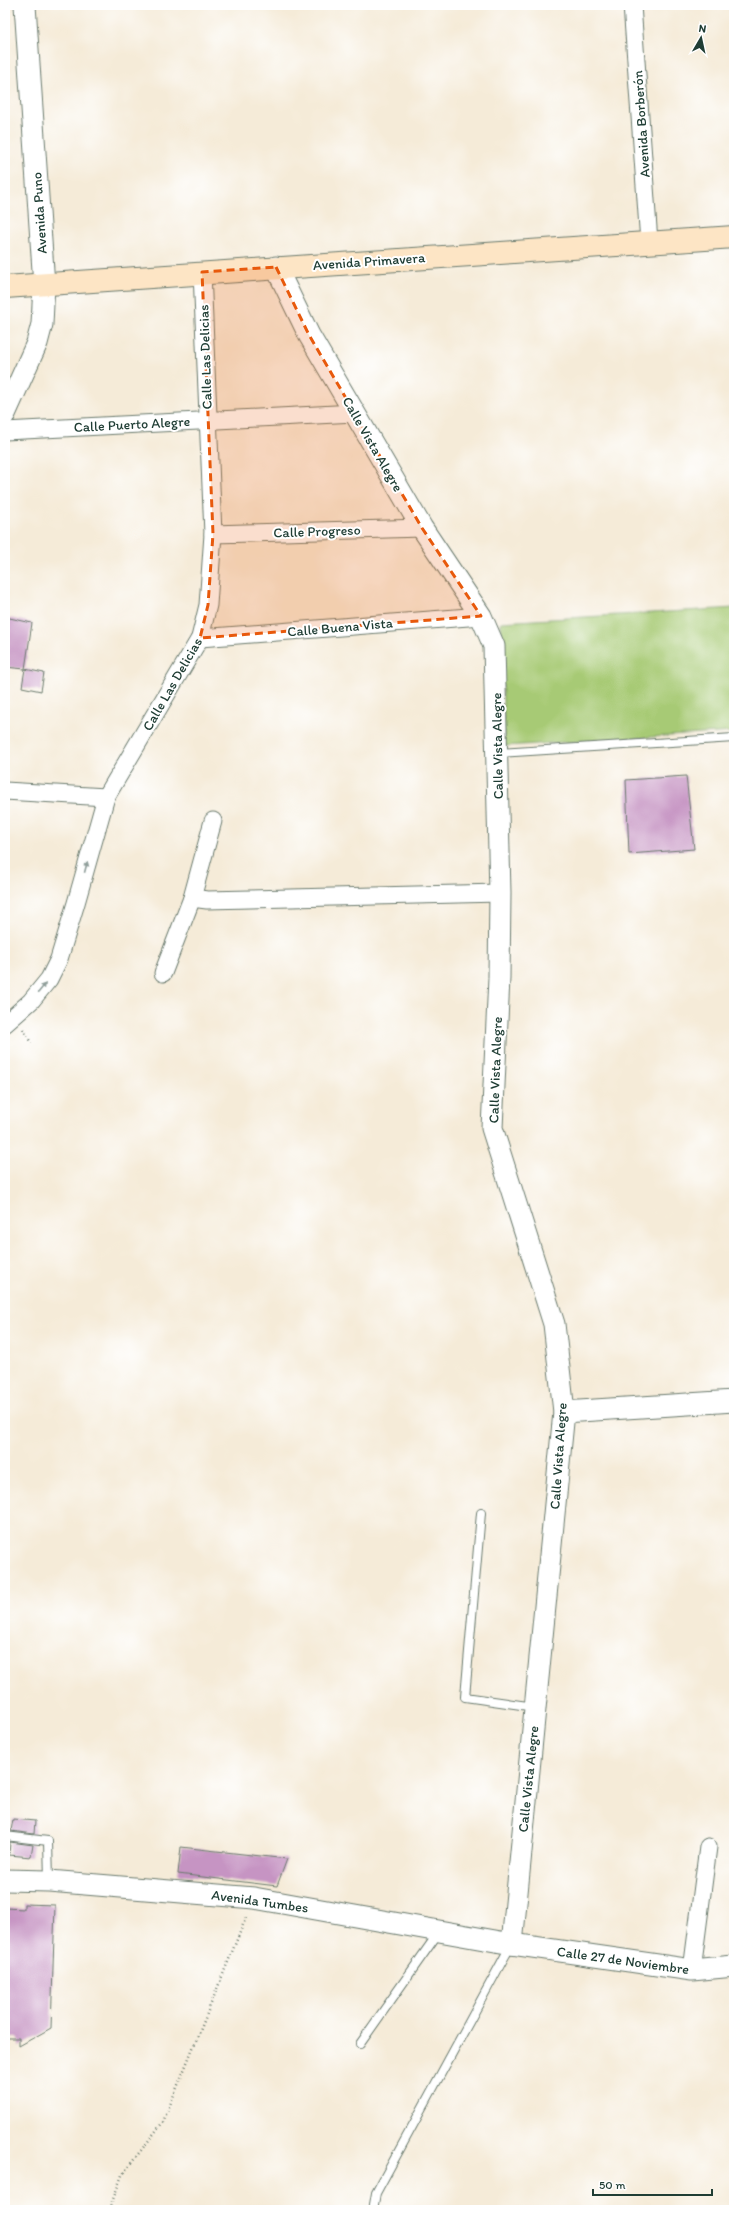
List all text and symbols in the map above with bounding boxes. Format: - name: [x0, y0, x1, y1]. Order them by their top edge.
- north arrow: [681, 18, 721, 58]
- text: N: [698, 22, 707, 36]
- street label: Avenida Borberón: [629, 70, 654, 178]
- street label: Avenida Puno: [28, 172, 51, 254]
- street label: Avenida Primavera: [312, 249, 426, 274]
- street label: Calle Las Delicias: [195, 304, 216, 410]
- street label: Calle Vista Alegre: [338, 394, 407, 495]
- street label: Calle Puerto Alegre: [73, 413, 191, 436]
- street label: Calle Progreso: [273, 521, 361, 542]
- street label: Calle Buena Vista: [287, 614, 394, 641]
- street label: Calle Las Delicias: [139, 635, 206, 734]
- street label: Calle Vista Alegre: [488, 692, 507, 800]
- one-way arrow: [83, 861, 89, 873]
- one-way arrow: [37, 983, 46, 994]
- street label: Calle Vista Alegre: [485, 1016, 506, 1124]
- street label: Calle Vista Alegre: [546, 1402, 571, 1510]
- street label: Calle Vista Alegre: [514, 1725, 543, 1833]
- street label: Avenida Tumbes: [210, 1886, 309, 1917]
- street label: Calle 27 de Noviembre: [556, 1943, 690, 1978]
- scale bar: [593, 2171, 712, 2197]
- text: 50 m: [599, 2178, 625, 2192]

